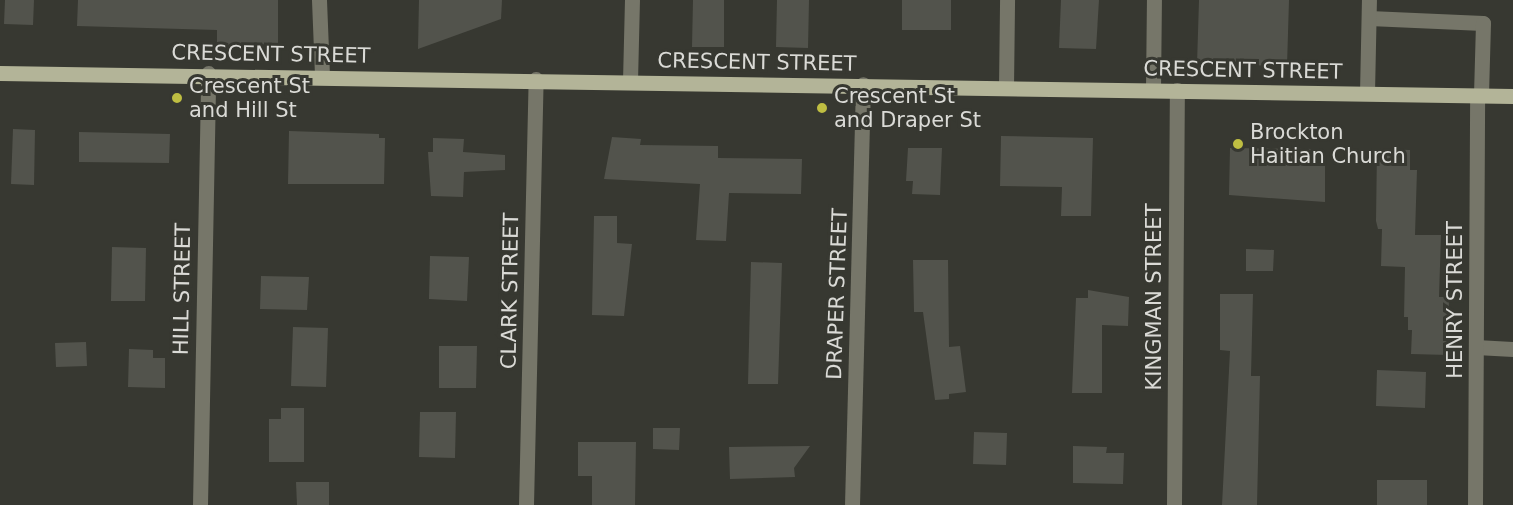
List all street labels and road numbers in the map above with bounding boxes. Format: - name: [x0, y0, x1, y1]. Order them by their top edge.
- street label: CRESCENT STREET: [171, 40, 371, 68]
- street label: CRESCENT STREET: [657, 48, 857, 76]
- street label: CRESCENT STREET: [1143, 56, 1343, 84]
- street label: KINGMAN STREET: [1141, 204, 1167, 390]
- street label: DRAPER STREET: [821, 208, 853, 380]
- street label: CLARK STREET: [496, 213, 524, 369]
- street label: HENRY STREET: [1442, 221, 1468, 379]
- street label: HILL STREET: [168, 223, 196, 355]

